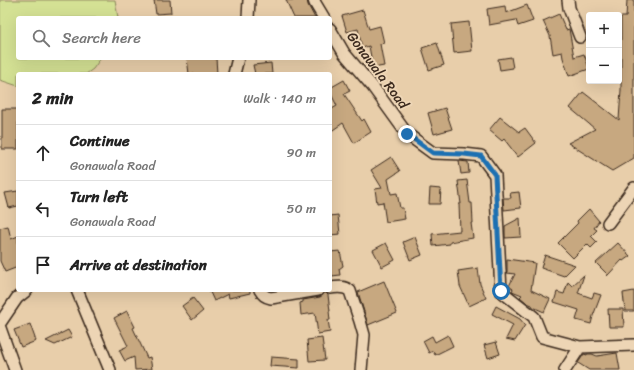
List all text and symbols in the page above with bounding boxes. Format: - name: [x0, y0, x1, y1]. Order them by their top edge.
- map controls: [586, 12, 622, 84]
- button: +: [586, 12, 622, 48]
- search box: [16, 16, 332, 60]
- text: Search here: [62, 25, 141, 51]
- street label: Gonawala Road: [340, 26, 416, 116]
- icon: search: [30, 27, 52, 49]
- button: −: [586, 48, 622, 84]
- text: 2 min: [32, 83, 73, 113]
- text: Walk · 140 m: [243, 87, 316, 110]
- route end: [398, 125, 416, 143]
- text: Continue: [70, 128, 130, 154]
- text: 90 m: [286, 141, 316, 164]
- icon: ahead: [32, 142, 54, 164]
- text: Gonawala Road: [70, 154, 155, 177]
- text: Turn left: [70, 184, 128, 210]
- text: 50 m: [286, 197, 316, 220]
- icon: left: [32, 198, 54, 220]
- text: Gonawala Road: [70, 210, 155, 233]
- text: Arrive at destination: [70, 252, 207, 278]
- icon: arrive: [32, 254, 54, 276]
- route start: [492, 282, 510, 300]

